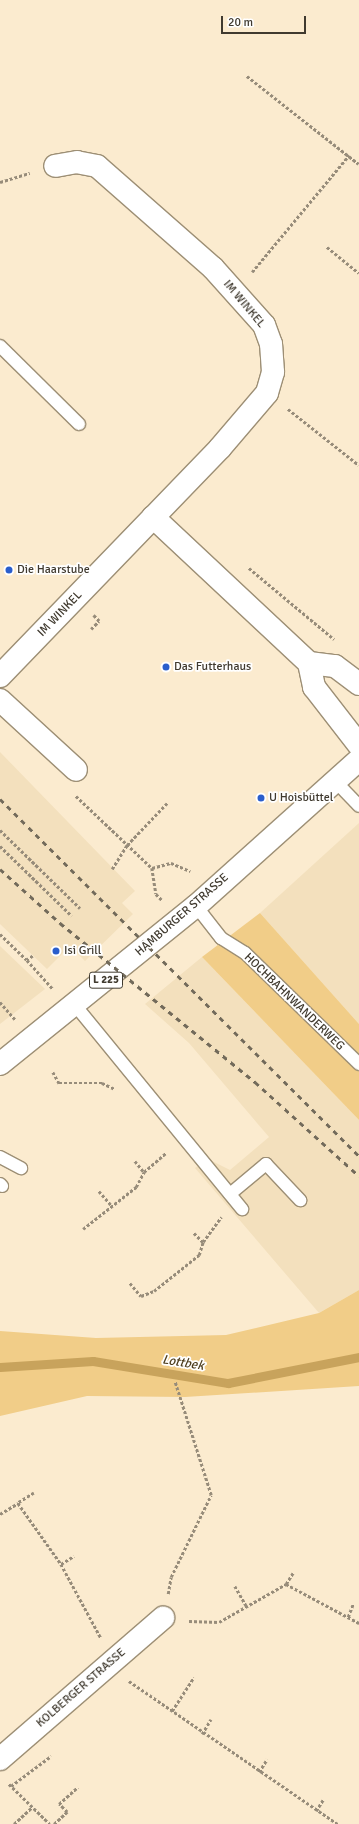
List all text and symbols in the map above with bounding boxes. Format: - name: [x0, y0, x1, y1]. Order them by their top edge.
- scale bar: [223, 8, 308, 34]
- text: 20 m: [228, 15, 253, 30]
- street label: IM WINKEL: [220, 277, 268, 331]
- place label: Die Haarstube: [17, 563, 90, 577]
- marker: Die Haarstube: [4, 565, 14, 575]
- street label: IM WINKEL: [35, 588, 85, 640]
- place label: Das Futterhaus: [174, 660, 251, 674]
- marker: Das Futterhaus: [161, 662, 171, 672]
- place label: U Hoisbüttel: [269, 791, 333, 805]
- marker: U Hoisbüttel: [256, 793, 266, 803]
- street label: HAMBURGER STRASSE: [132, 871, 232, 959]
- place label: Isi Grill: [64, 944, 101, 958]
- marker: Isi Grill: [51, 946, 61, 956]
- street label: HOCHBAHNWANDERWEG: [241, 950, 347, 1054]
- road number: L 225: [89, 971, 123, 989]
- water label: Lottbek: [161, 1352, 205, 1374]
- street label: KOLBERGER STRASSE: [33, 1645, 129, 1731]

